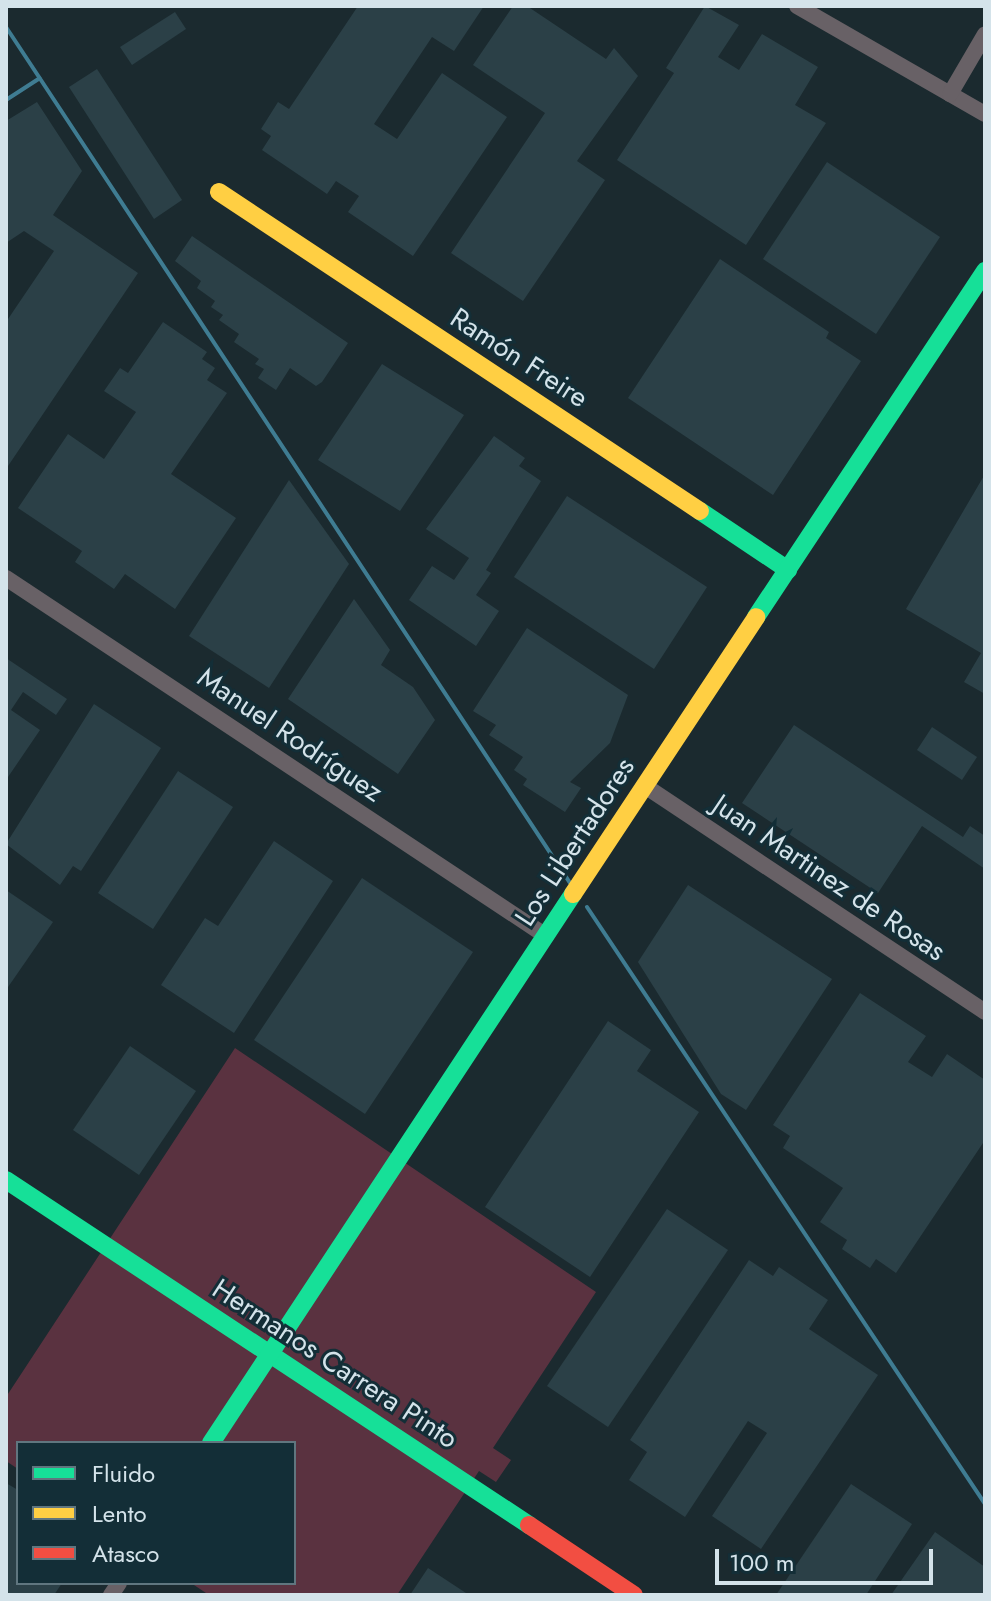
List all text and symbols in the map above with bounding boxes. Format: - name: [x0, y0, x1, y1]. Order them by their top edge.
- street label: Ramón Freire: [444, 301, 594, 415]
- street label: Manuel Rodríguez: [191, 661, 389, 809]
- street label: Los Libertadores: [508, 752, 642, 932]
- street label: Juan Martinez de Rosas: [706, 788, 952, 968]
- street label: Hermanos Carrera Pinto: [206, 1272, 464, 1456]
- legend: [16, 1441, 296, 1585]
- text: Fluido: [92, 1456, 155, 1491]
- text: Lento: [92, 1496, 147, 1531]
- scale bar: [719, 1533, 937, 1583]
- text: Atasco: [92, 1536, 159, 1571]
- text: 100 m: [729, 1545, 795, 1580]

